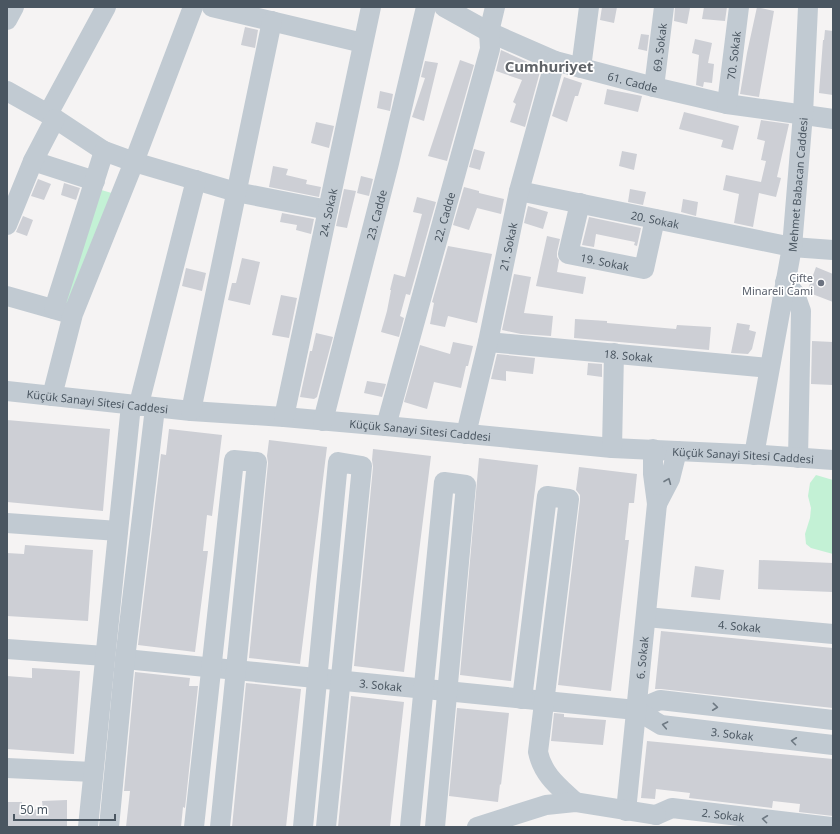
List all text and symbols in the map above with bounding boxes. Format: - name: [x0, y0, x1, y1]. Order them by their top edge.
- street label: 69. Sokak: [648, 22, 669, 73]
- street label: 70. Sokak: [723, 30, 743, 81]
- district label: Cumhuriyet: [505, 56, 594, 76]
- street label: 61. Cadde: [606, 68, 659, 95]
- street label: Mehmet Babacan Caddesi: [784, 117, 810, 252]
- street label: 24. Sokak: [315, 187, 340, 238]
- street label: 23. Cadde: [362, 188, 389, 241]
- street label: 22. Cadde: [430, 190, 458, 244]
- street label: 20. Sokak: [630, 207, 681, 231]
- street label: 21. Sokak: [495, 221, 520, 272]
- street label: 19. Sokak: [579, 249, 631, 273]
- place label: Çifte Minareli Cami: [742, 270, 813, 298]
- marker: Çifte Minareli Cami: [816, 278, 826, 288]
- street label: 18. Sokak: [603, 345, 654, 365]
- street label: Küçük Sanayi Sitesi Caddesi: [26, 386, 169, 416]
- street label: Küçük Sanayi Sitesi Caddesi: [349, 415, 492, 444]
- street label: Küçük Sanayi Sitesi Caddesi: [672, 443, 815, 466]
- one-way arrow: [664, 477, 672, 484]
- street label: 4. Sokak: [718, 616, 762, 635]
- street label: 6. Sokak: [632, 636, 651, 680]
- street label: 3. Sokak: [359, 675, 403, 694]
- one-way arrow: [712, 702, 718, 711]
- one-way arrow: [662, 722, 669, 730]
- street label: 3. Sokak: [710, 723, 755, 743]
- one-way arrow: [791, 737, 797, 746]
- scale bar: [14, 796, 115, 822]
- text: 50 m: [20, 801, 48, 818]
- street label: 2. Sokak: [701, 804, 745, 824]
- one-way arrow: [762, 815, 768, 824]

